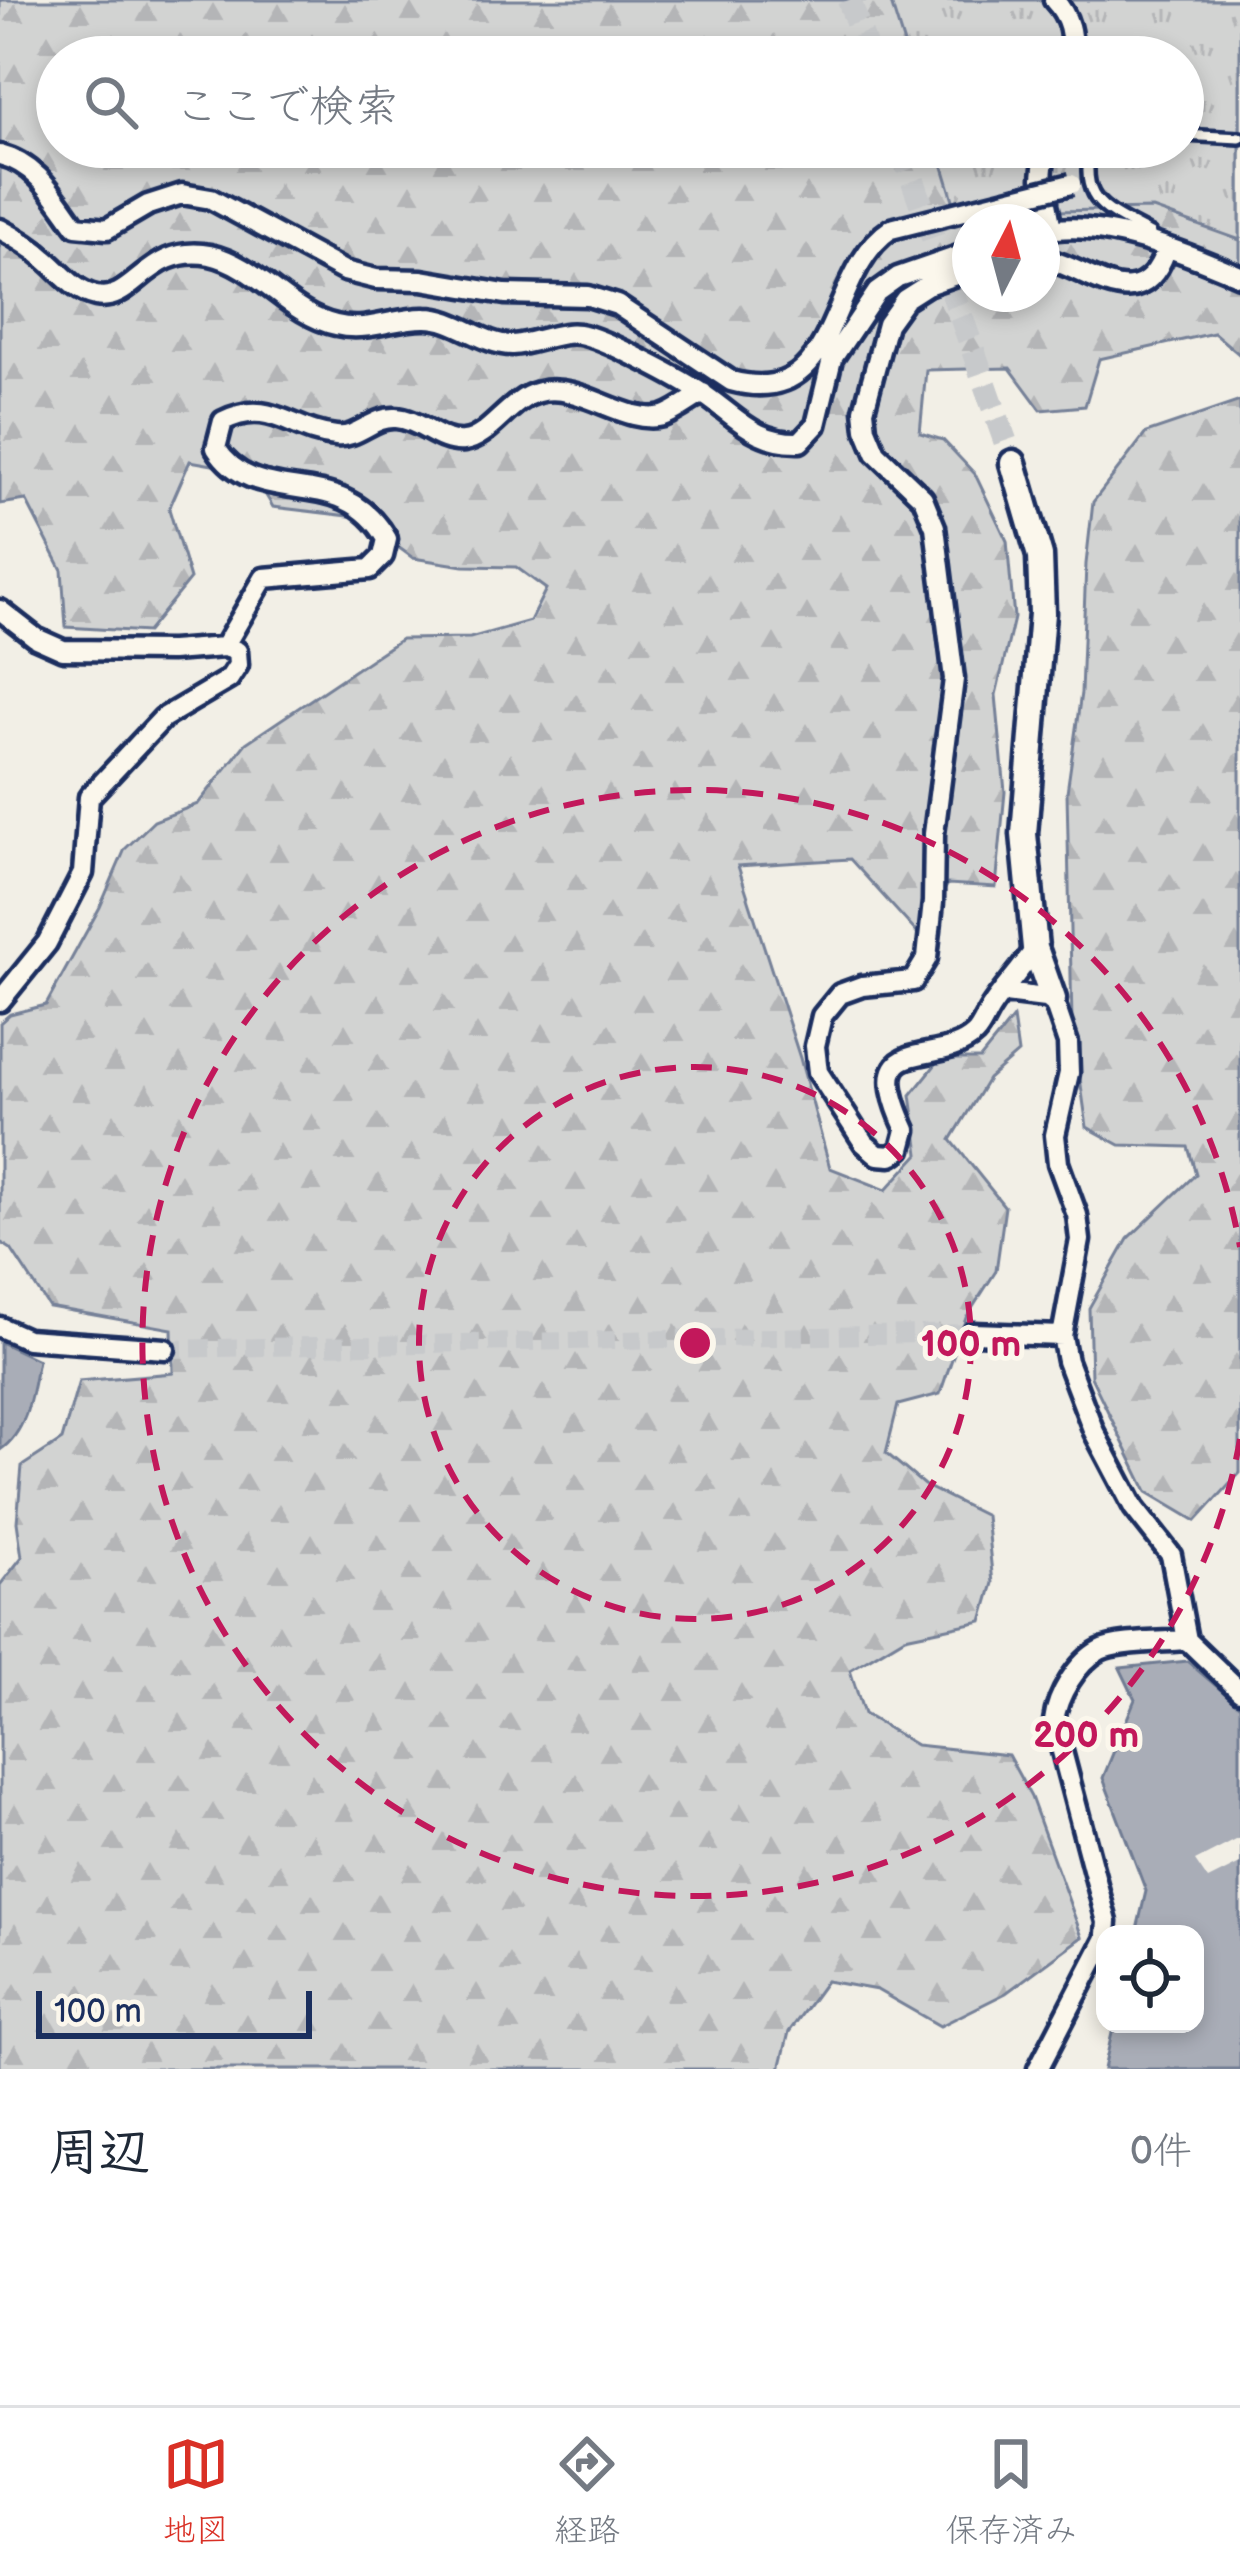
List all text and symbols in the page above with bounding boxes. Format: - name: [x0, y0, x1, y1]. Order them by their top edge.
- search box: [36, 36, 1204, 168]
- icon: search: [78, 69, 144, 135]
- text: ここで検索: [174, 80, 399, 135]
- north arrow: [952, 204, 1060, 312]
- centre of rings: [674, 1322, 716, 1364]
- text: 100 m: [921, 1324, 1021, 1367]
- text: 200 m: [1033, 1715, 1139, 1758]
- map controls: [1096, 1925, 1204, 2033]
- button: locate: [1096, 1925, 1204, 2033]
- scale bar: [36, 1985, 312, 2038]
- text: 100 m: [54, 1992, 142, 2032]
- text: 周辺: [48, 2123, 150, 2184]
- text: 0件: [1130, 2129, 1192, 2176]
- tab: 地図: [163, 2431, 229, 2551]
- tab: 経路: [554, 2431, 620, 2551]
- tab: 保存済み: [945, 2431, 1077, 2551]

